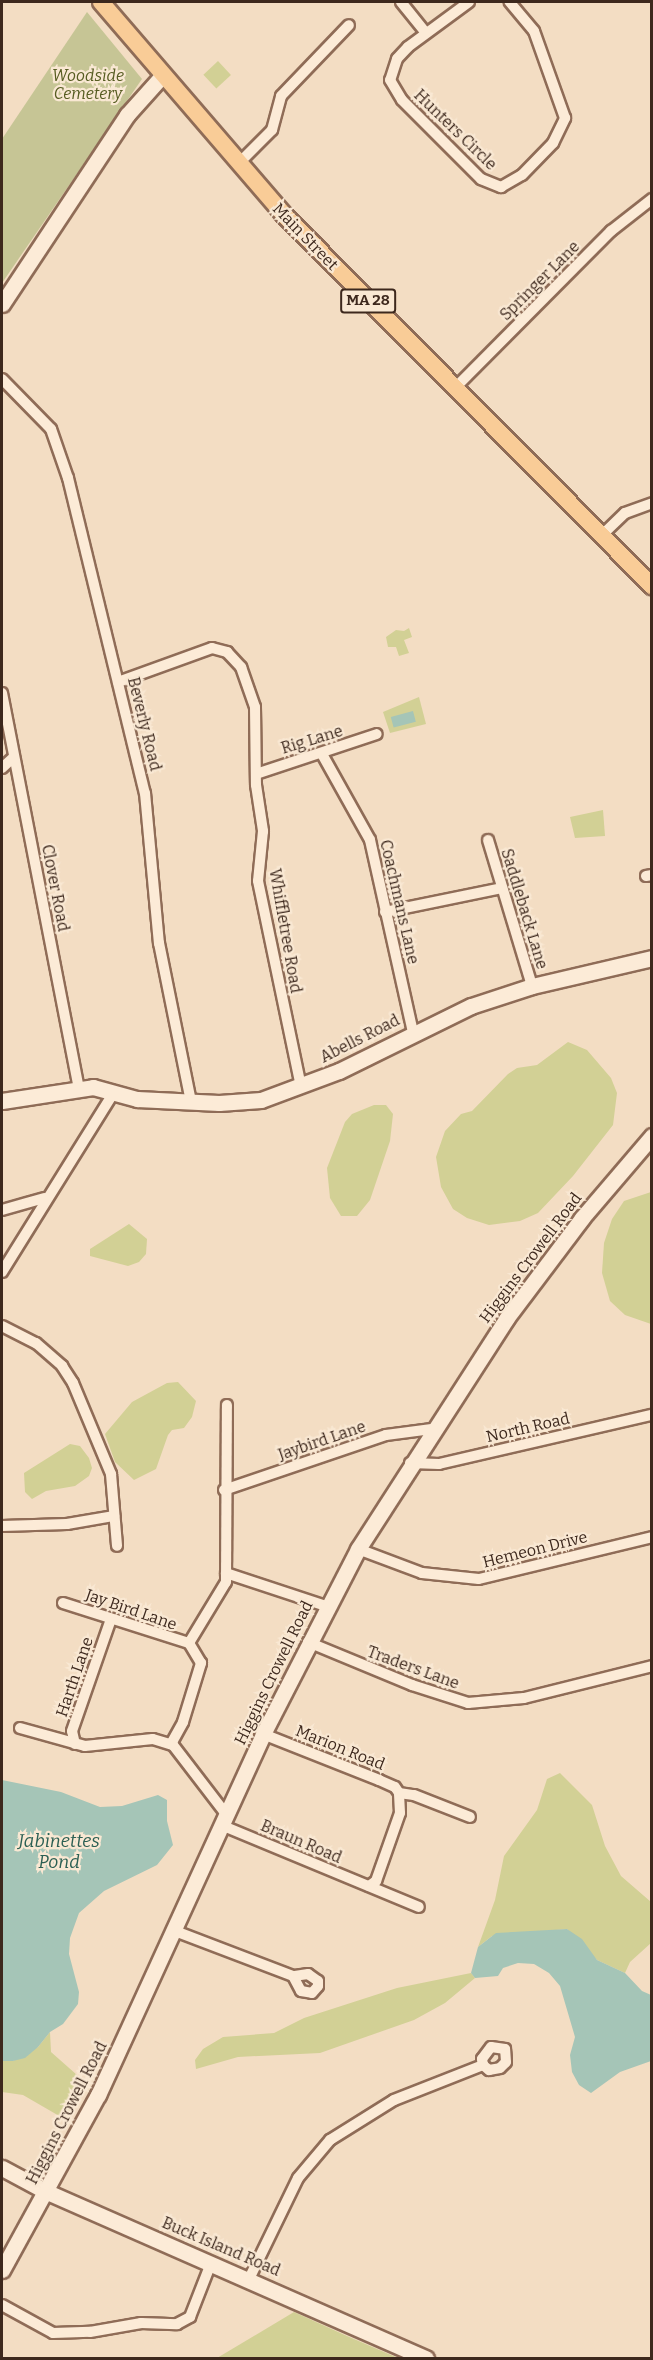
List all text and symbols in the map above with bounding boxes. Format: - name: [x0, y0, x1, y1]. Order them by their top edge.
- park label: Woodside Cemetery: [52, 66, 124, 104]
- street label: Hunters Circle: [410, 86, 500, 174]
- street label: Main Street: [268, 199, 342, 275]
- street label: Springer Lane: [496, 237, 584, 325]
- road number: MA 28: [340, 289, 397, 313]
- street label: Beverly Road: [123, 675, 165, 773]
- street label: Rig Lane: [279, 722, 345, 758]
- street label: Coachmans Lane: [375, 838, 423, 966]
- street label: Clover Road: [37, 843, 73, 933]
- street label: Saddleback Lane: [497, 847, 551, 971]
- street label: Whiffletree Road: [265, 867, 305, 995]
- street label: Abells Road: [317, 1011, 403, 1067]
- street label: Higgins Crowell Road: [476, 1189, 586, 1327]
- street label: North Road: [484, 1409, 572, 1447]
- street label: Jaybird Lane: [276, 1417, 368, 1465]
- street label: Hemeon Drive: [481, 1528, 589, 1572]
- street label: Jay Bird Lane: [83, 1585, 179, 1635]
- street label: Higgins Crowell Road: [231, 1598, 317, 1748]
- street label: Harth Lane: [52, 1634, 98, 1720]
- street label: Traders Lane: [364, 1642, 462, 1694]
- street label: Marion Road: [293, 1721, 387, 1775]
- street label: Braun Road: [258, 1816, 344, 1868]
- water label: Jabinettes Pond: [18, 1831, 100, 1874]
- street label: Higgins Crowell Road: [23, 2038, 111, 2188]
- street label: Buck Island Road: [159, 2213, 283, 2281]

